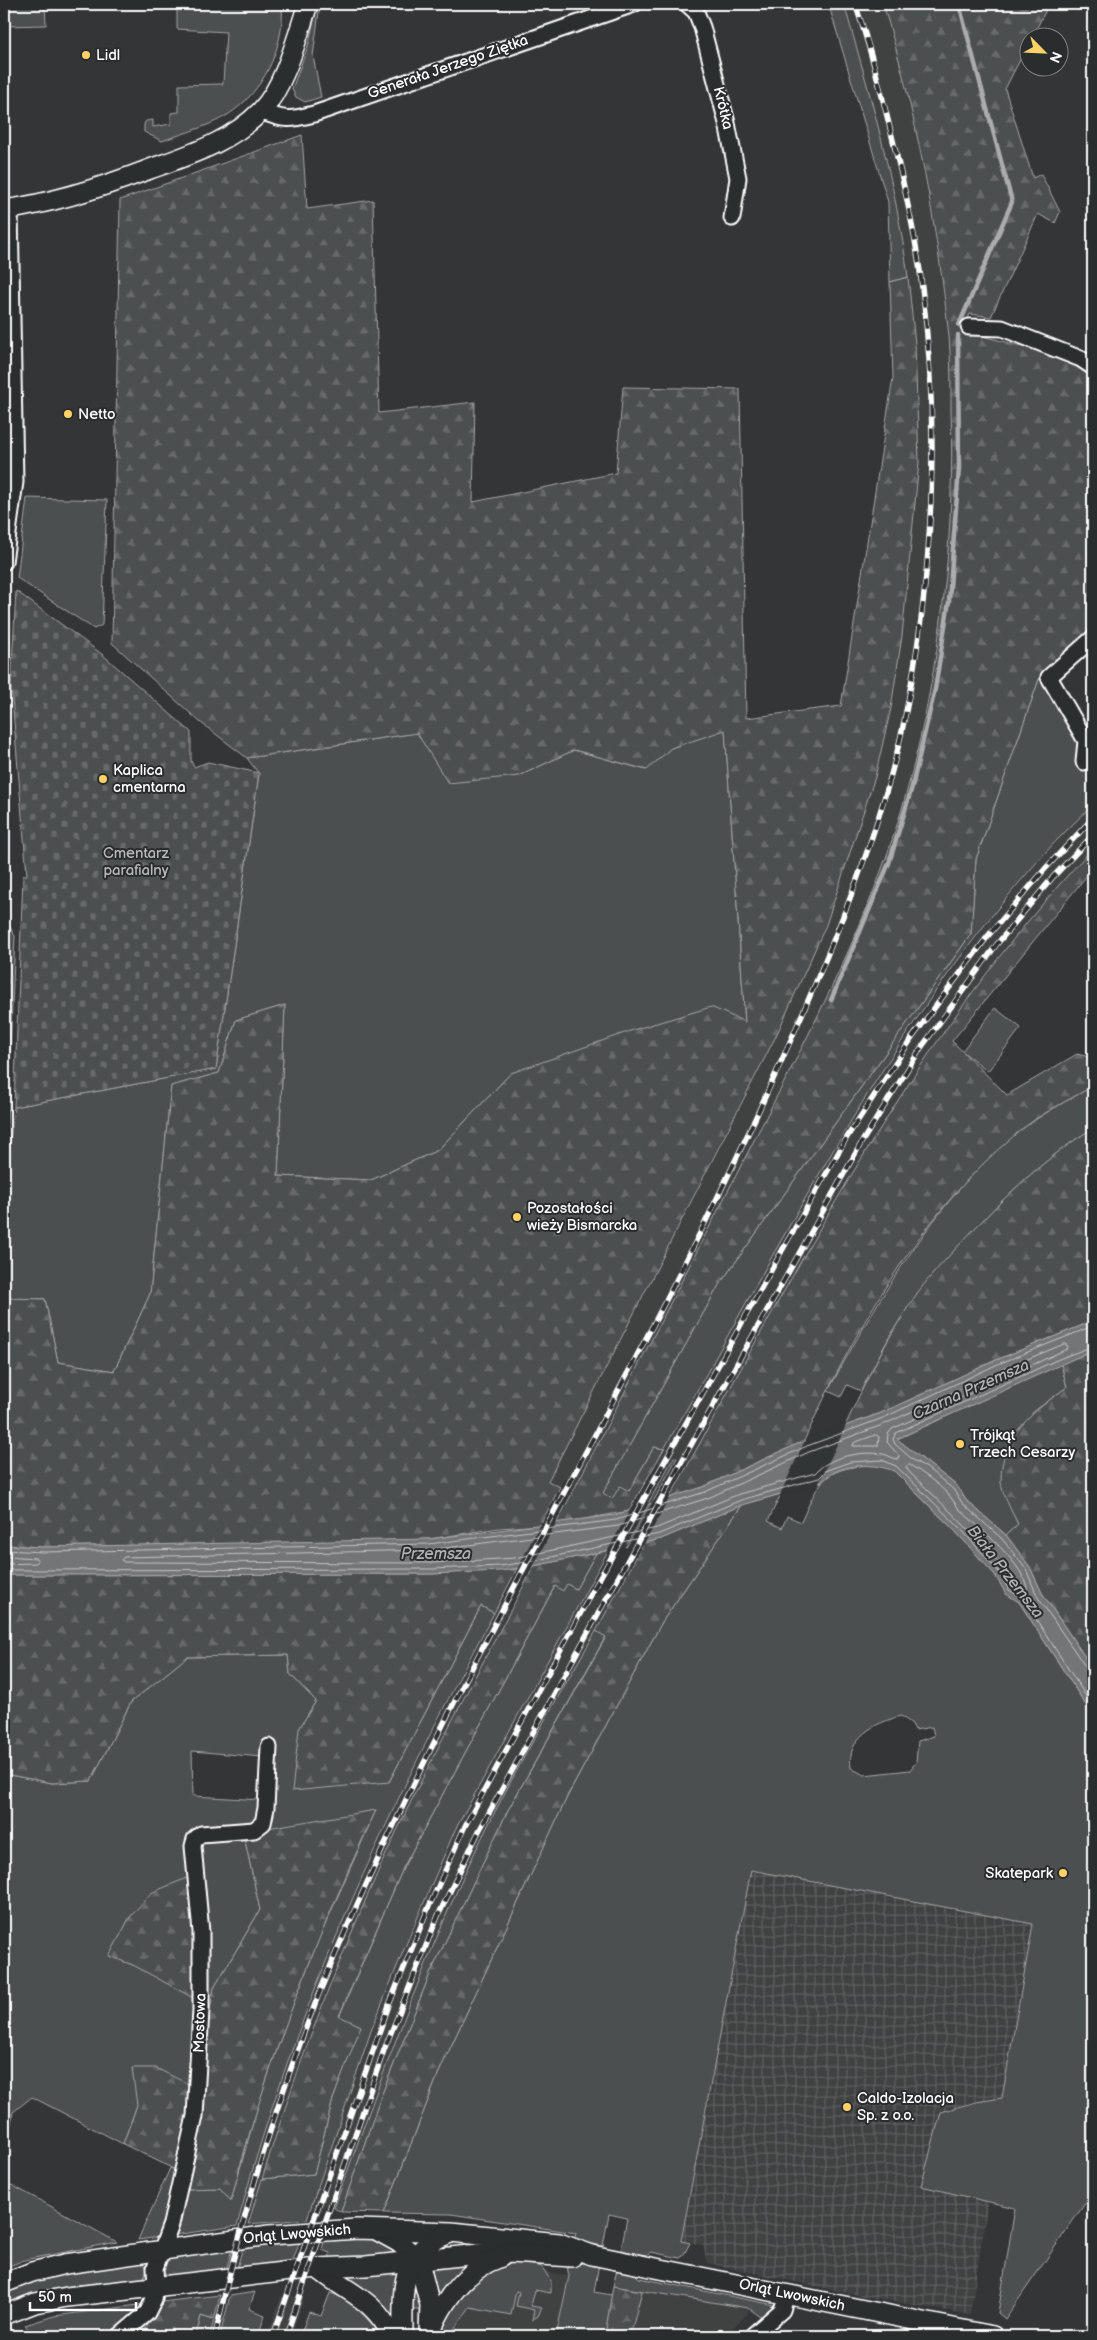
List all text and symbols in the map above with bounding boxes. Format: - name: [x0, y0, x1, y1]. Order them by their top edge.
- north arrow: [1020, 28, 1070, 78]
- street label: Generała Jerzego Ziętka: [365, 31, 531, 103]
- place label: Lidl: [96, 46, 120, 65]
- marker: Lidl: [80, 49, 92, 61]
- text: N: [1046, 49, 1065, 65]
- street label: Krótka: [709, 85, 737, 131]
- place label: Netto: [78, 405, 115, 424]
- marker: Netto: [62, 408, 74, 420]
- place label: Kaplica cmentarna: [113, 761, 186, 797]
- marker: Kaplica cmentarna: [97, 773, 109, 785]
- park label: Cmentarz parafialny: [103, 844, 170, 880]
- place label: Pozostałości wieży Bismarcka: [527, 1199, 637, 1235]
- marker: Pozostałości wieży Bismarcka: [511, 1211, 523, 1223]
- water label: Czarna Przemsza: [910, 1356, 1032, 1424]
- place label: Trójkąt Trzech Cesarzy: [970, 1426, 1075, 1462]
- marker: Trójkąt Trzech Cesarzy: [954, 1438, 966, 1450]
- water label: Biała Przemsza: [963, 1522, 1047, 1622]
- water label: Przemsza: [401, 1545, 471, 1564]
- place label: Skatepark: [985, 1864, 1054, 1883]
- marker: Skatepark: [1057, 1867, 1069, 1879]
- street label: Mostowa: [189, 1993, 211, 2053]
- place label: Caldo-Izolacja Sp. z o.o.: [857, 2089, 954, 2125]
- marker: Caldo-Izolacja Sp. z o.o.: [841, 2101, 853, 2113]
- street label: Orląt Lwowskich: [242, 2220, 352, 2248]
- street label: Orląt Lwowskich: [737, 2274, 847, 2316]
- scale bar: [30, 2280, 136, 2312]
- text: 50 m: [38, 2288, 72, 2307]

